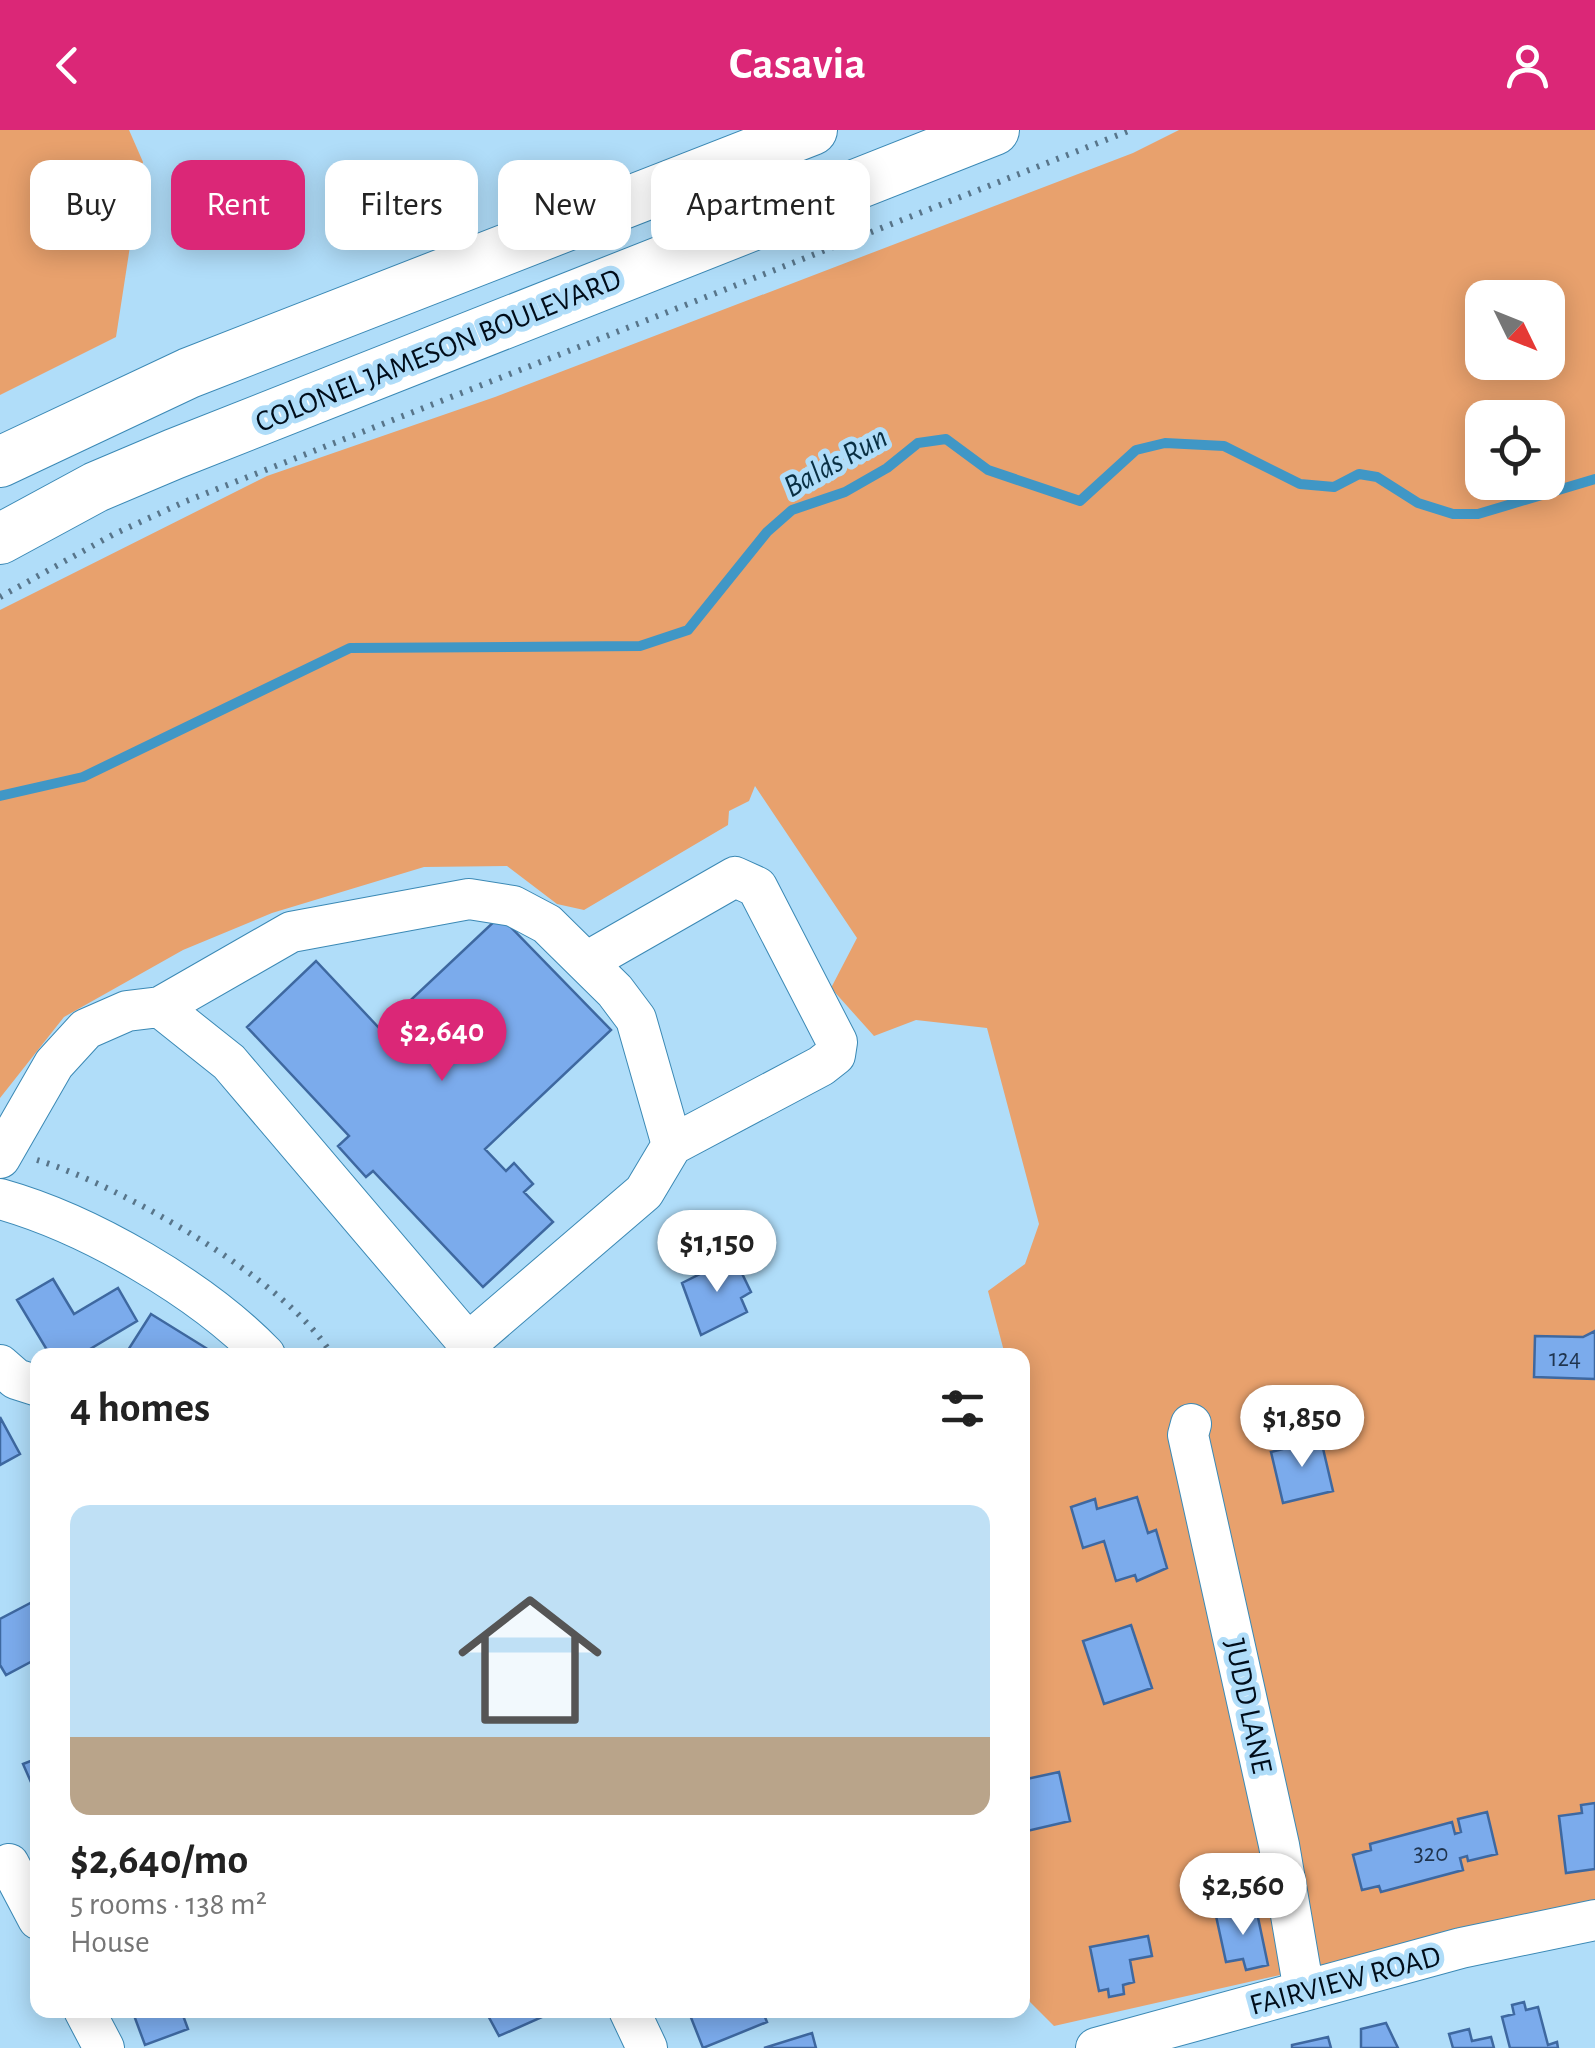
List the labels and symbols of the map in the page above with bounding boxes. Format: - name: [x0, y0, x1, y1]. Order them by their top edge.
- street label: COLONEL JAMESON BOULEVARD: [251, 264, 625, 438]
- north arrow: [1465, 280, 1565, 380]
- water label: Balds Run: [778, 420, 893, 503]
- pin: $2,640: [361, 999, 523, 1084]
- pin: $1,150: [636, 1210, 798, 1295]
- house number: 124: [1549, 1346, 1581, 1371]
- pin: $1,850: [1221, 1385, 1383, 1470]
- street label: JUDD LANE: [1219, 1636, 1277, 1776]
- house number: 320: [1414, 1841, 1448, 1866]
- pin: $2,560: [1162, 1853, 1324, 1938]
- street label: FAIRVIEW ROAD: [1246, 1941, 1444, 2021]

